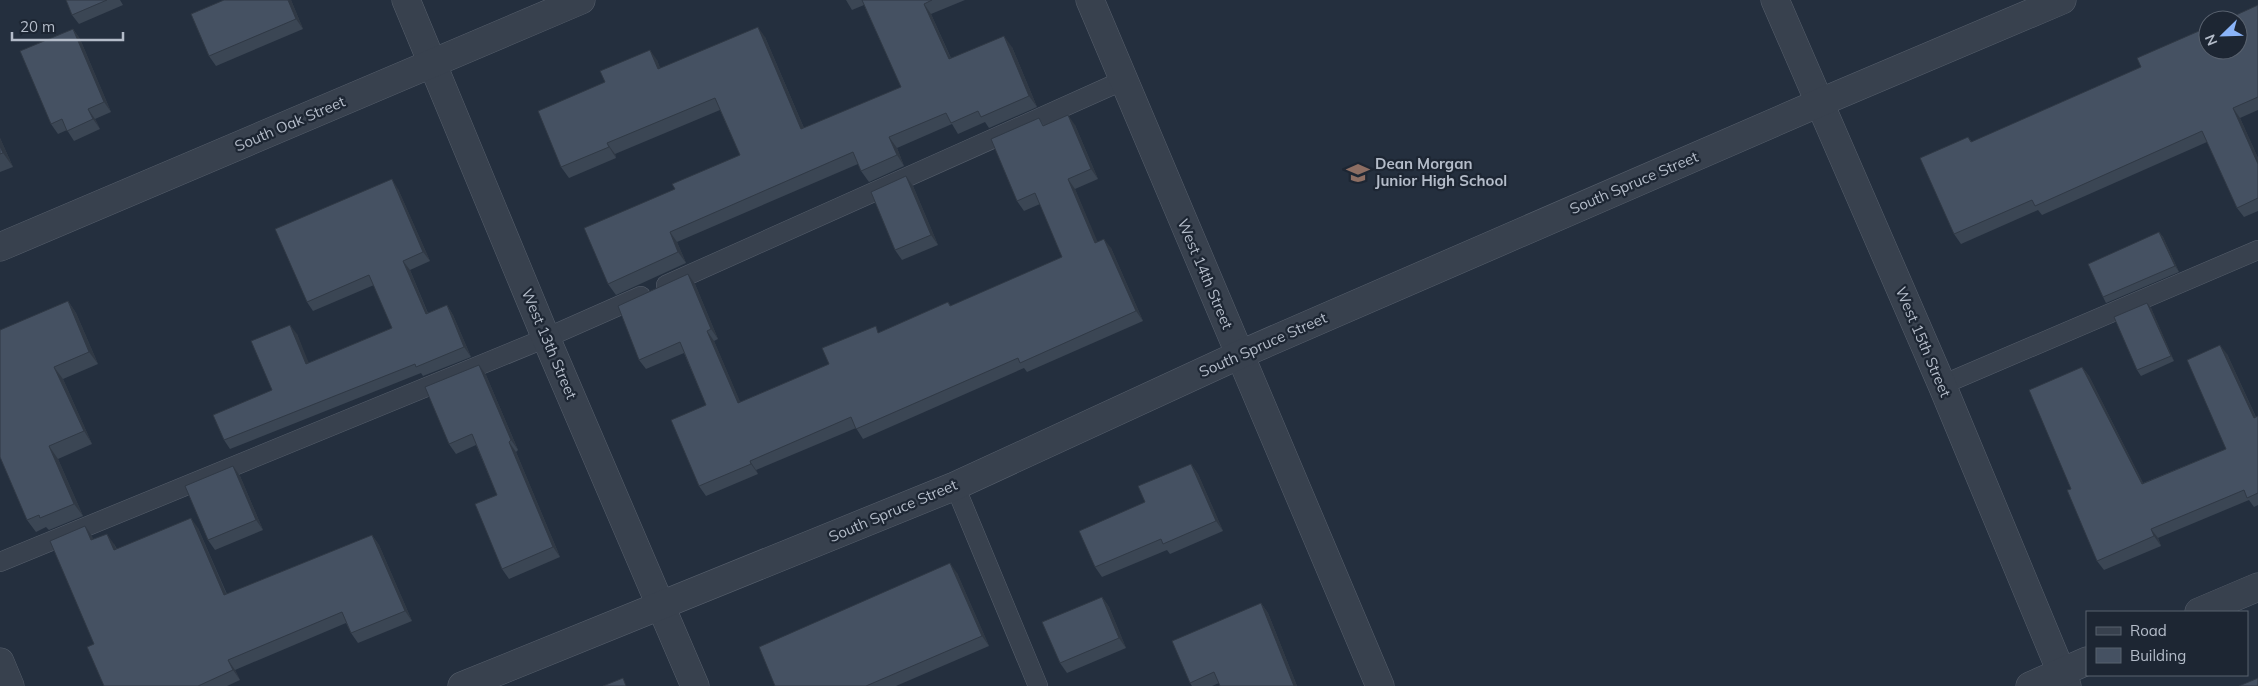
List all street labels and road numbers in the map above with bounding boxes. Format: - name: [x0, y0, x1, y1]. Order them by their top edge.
- street label: South Oak Street: [232, 92, 348, 155]
- street label: South Spruce Street: [1567, 147, 1701, 218]
- street label: West 14th Street: [1174, 216, 1237, 332]
- street label: West 15th Street: [1892, 284, 1955, 400]
- street label: West 13th Street: [518, 286, 581, 402]
- street label: South Spruce Street: [1196, 308, 1330, 381]
- street label: South Spruce Street: [826, 475, 960, 546]

